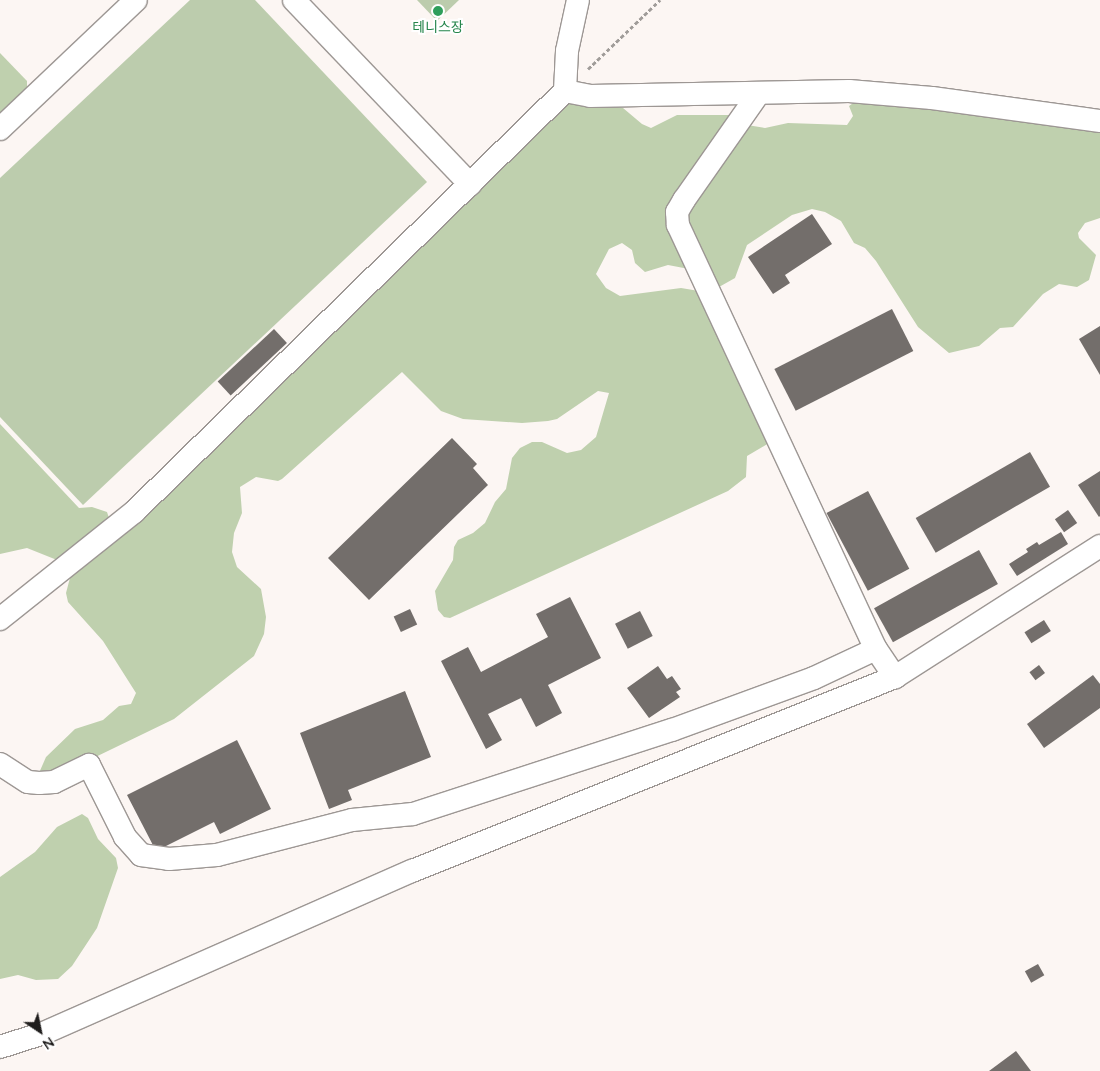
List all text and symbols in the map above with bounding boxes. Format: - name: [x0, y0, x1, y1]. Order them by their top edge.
- marker: 테니스장: [432, 5, 444, 17]
- place label: 테니스장: [412, 19, 464, 35]
- north arrow: [15, 1006, 65, 1056]
- text: N: [39, 1033, 58, 1054]

